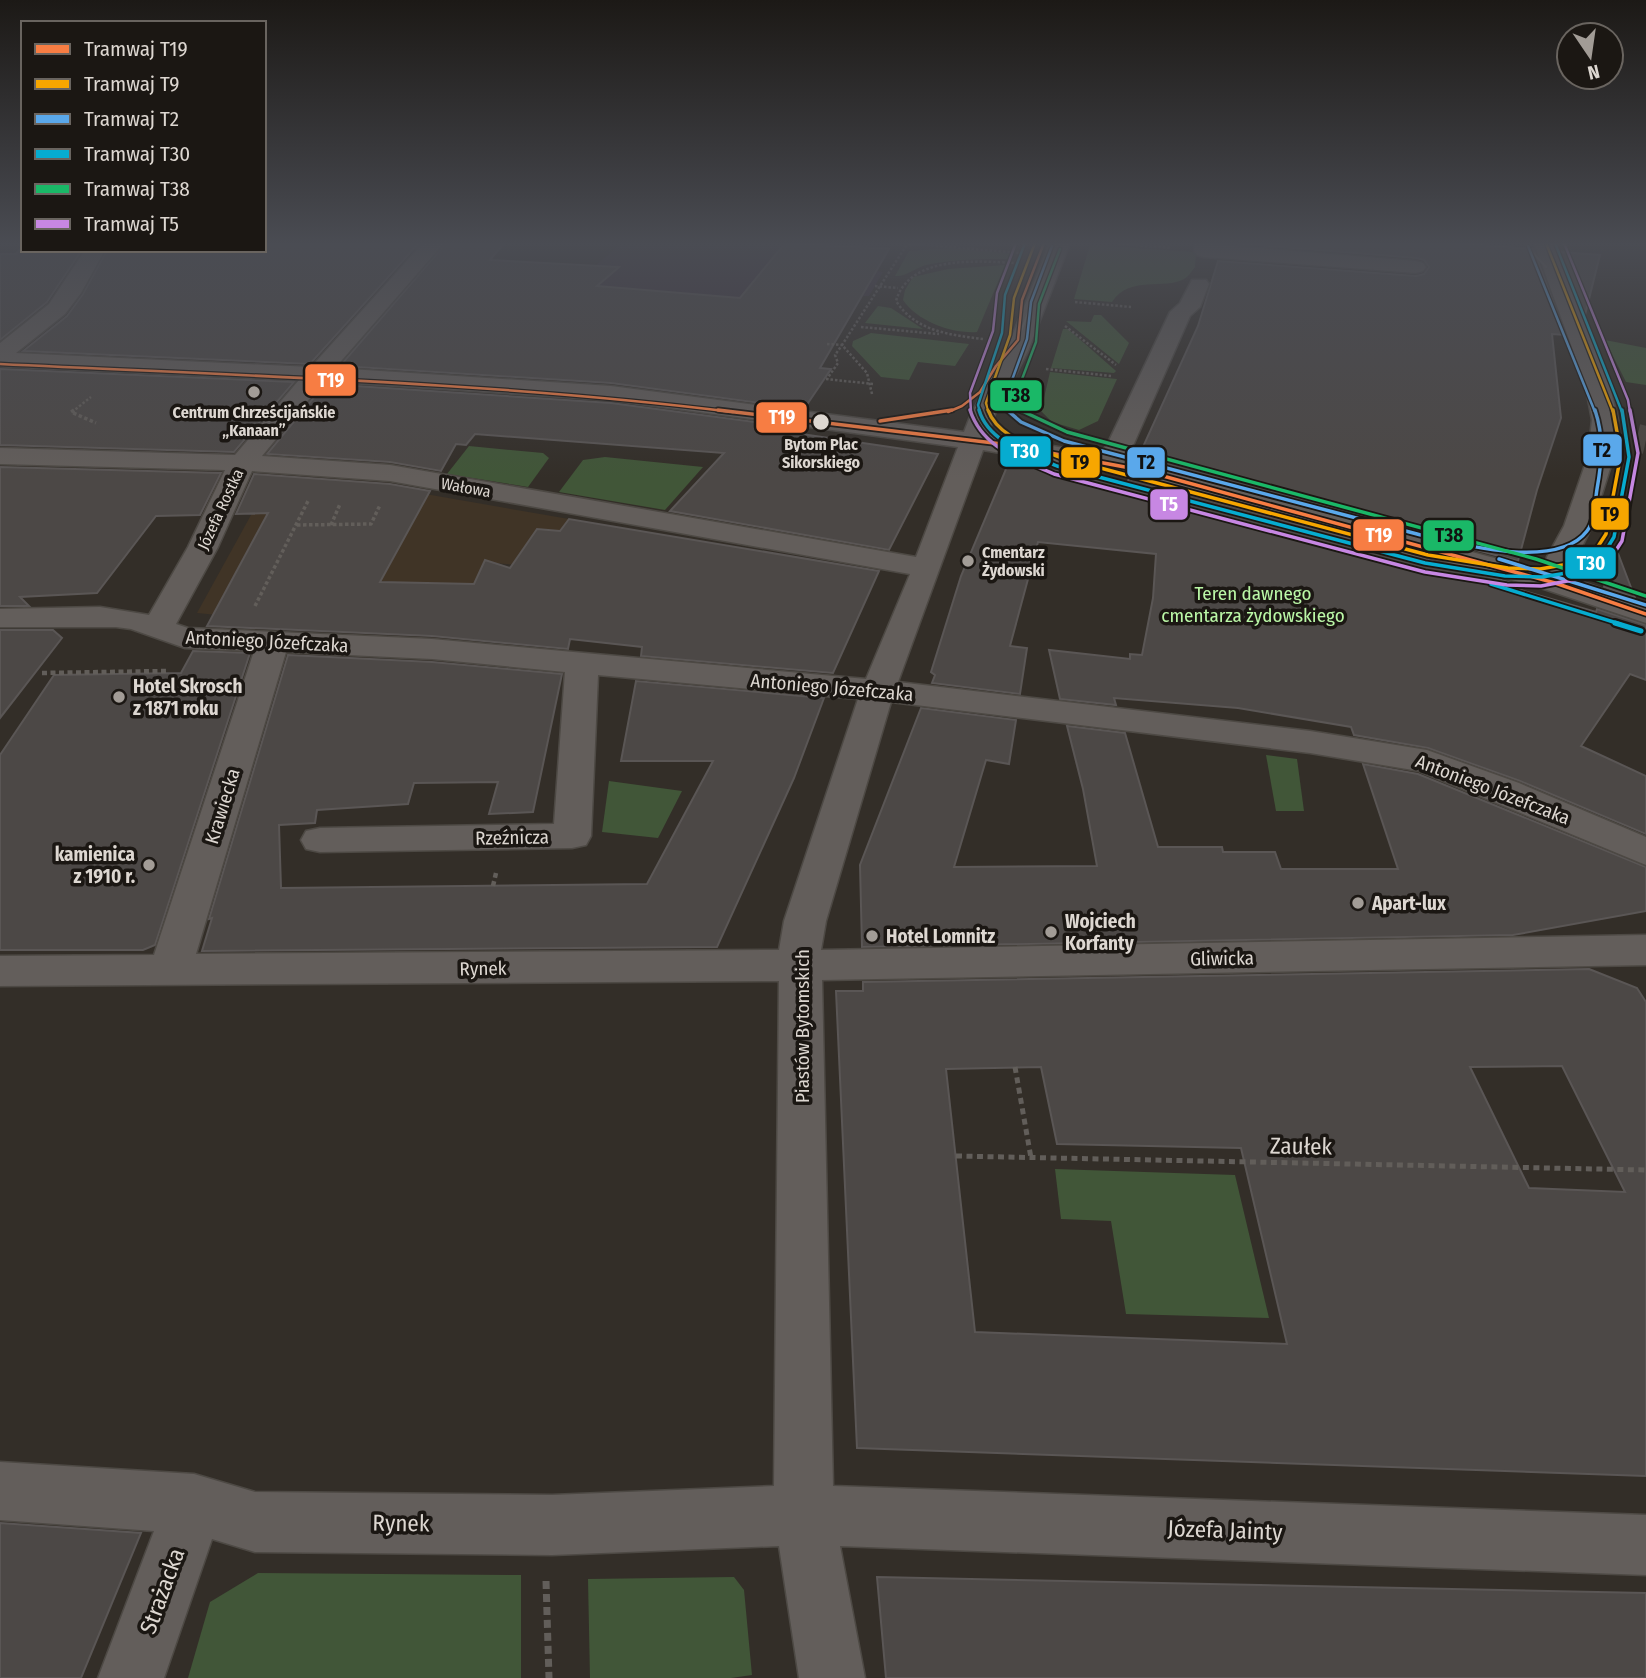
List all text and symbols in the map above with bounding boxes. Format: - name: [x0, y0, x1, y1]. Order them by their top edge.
- legend: [21, 21, 266, 252]
- north arrow: [1555, 21, 1625, 91]
- text: Tramwaj T19: [84, 36, 188, 62]
- text: N: [1586, 60, 1602, 85]
- text: Tramwaj T9: [84, 71, 180, 97]
- text: Tramwaj T2: [84, 106, 179, 132]
- text: Tramwaj T30: [84, 141, 190, 167]
- text: Tramwaj T38: [84, 176, 190, 202]
- text: Tramwaj T5: [84, 211, 179, 237]
- line badge: T19: [304, 363, 357, 397]
- text: T19: [318, 369, 345, 392]
- line badge: T38: [989, 379, 1043, 412]
- marker: Centrum Chrześcijańskie „Kanaan”: [246, 384, 262, 400]
- text: T38: [1002, 384, 1030, 407]
- line badge: T19: [755, 401, 808, 434]
- place label: Centrum Chrześcijańskie „Kanaan”: [173, 403, 335, 440]
- text: T19: [769, 406, 796, 429]
- marker: Bytom Plac Sikorskiego: [811, 412, 831, 432]
- line badge: T2: [1582, 433, 1623, 467]
- place label: Bytom Plac Sikorskiego: [782, 435, 861, 472]
- line badge: T30: [999, 435, 1052, 468]
- text: T2: [1593, 439, 1611, 462]
- text: T30: [1011, 440, 1039, 463]
- line badge: T9: [1060, 446, 1101, 479]
- line badge: T2: [1126, 446, 1166, 479]
- text: T9: [1071, 451, 1090, 474]
- text: T2: [1137, 451, 1155, 474]
- street label: Józefa Rostka: [193, 466, 248, 553]
- street label: Wałowa: [440, 474, 492, 501]
- line badge: T5: [1149, 488, 1189, 521]
- text: T5: [1160, 493, 1178, 516]
- line badge: T9: [1590, 497, 1630, 531]
- text: T9: [1601, 503, 1620, 526]
- line badge: T19: [1352, 518, 1405, 552]
- line badge: T38: [1422, 519, 1475, 552]
- text: T19: [1366, 524, 1393, 547]
- text: T38: [1435, 524, 1463, 547]
- place label: Cmentarz Żydowski: [982, 543, 1045, 580]
- line badge: T30: [1564, 546, 1617, 580]
- text: T30: [1577, 552, 1605, 575]
- marker: Cmentarz Żydowski: [960, 553, 976, 569]
- park label: Teren dawnego cmentarza żydowskiego: [1161, 582, 1345, 627]
- street label: Antoniego Józefczaka: [185, 626, 349, 657]
- street label: Antoniego Józefczaka: [750, 669, 914, 706]
- place label: Hotel Skrosch z 1871 roku: [133, 675, 242, 720]
- marker: Hotel Skrosch z 1871 roku: [111, 689, 127, 705]
- street label: Antoniego Józefczaka: [1413, 749, 1573, 829]
- street label: Krawiecka: [200, 766, 245, 847]
- street label: Rzeźnicza: [475, 825, 549, 850]
- place label: kamienica z 1910 r.: [55, 843, 135, 888]
- marker: kamienica z 1910 r.: [141, 857, 157, 873]
- place label: Apart-lux: [1371, 892, 1447, 915]
- marker: Apart-lux: [1350, 895, 1366, 911]
- place label: Wojciech Korfanty: [1065, 910, 1136, 955]
- marker: Wojciech Korfanty: [1043, 924, 1059, 940]
- place label: Hotel Lomnitz: [886, 925, 995, 948]
- marker: Hotel Lomnitz: [864, 928, 880, 944]
- street label: Gliwicka: [1190, 946, 1254, 971]
- street label: Piastów Bytomskich: [791, 949, 814, 1103]
- street label: Rynek: [459, 957, 507, 980]
- street label: Zaułek: [1270, 1131, 1333, 1161]
- street label: Rynek: [372, 1509, 430, 1538]
- street label: Józefa Jainty: [1167, 1514, 1284, 1546]
- street label: Strażacka: [134, 1544, 190, 1638]

